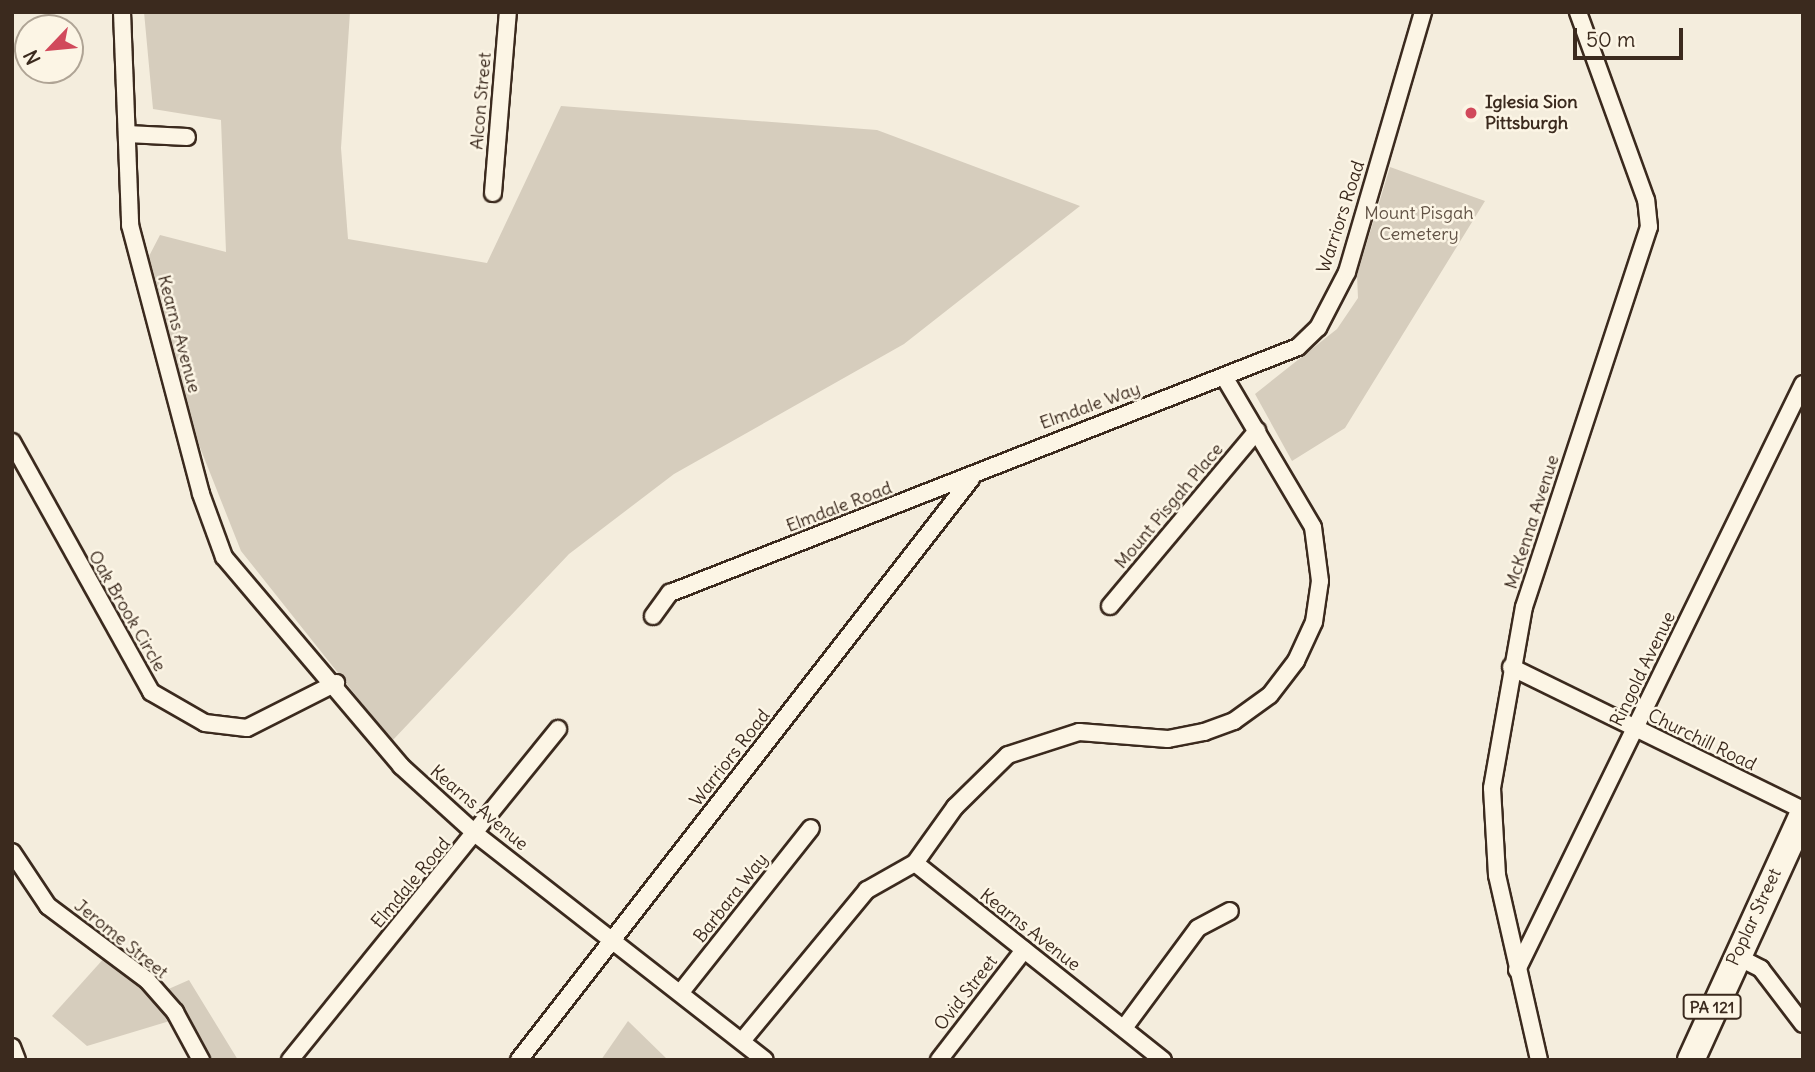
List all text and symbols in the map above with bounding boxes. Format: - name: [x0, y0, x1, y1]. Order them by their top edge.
- north arrow: [14, 14, 84, 84]
- scale bar: [1577, 14, 1687, 58]
- text: 50 m: [1586, 26, 1635, 53]
- text: N: [18, 46, 46, 69]
- street label: Alcon Street: [466, 52, 496, 150]
- place label: Iglesia Sion Pittsburgh: [1485, 92, 1578, 134]
- marker: Iglesia Sion Pittsburgh: [1463, 105, 1479, 121]
- street label: Warriors Road: [1313, 158, 1369, 276]
- park label: Mount Pisgah Cemetery: [1364, 203, 1474, 246]
- street label: Kearns Avenue: [153, 273, 205, 395]
- street label: Elmdale Way: [1037, 378, 1143, 434]
- street label: Mount Pisgah Place: [1110, 439, 1228, 573]
- street label: McKenna Avenue: [1500, 452, 1564, 592]
- street label: Elmdale Road: [783, 477, 895, 537]
- street label: Oak Brook Circle: [84, 547, 170, 675]
- street label: Ringold Avenue: [1606, 608, 1680, 730]
- street label: Churchill Road: [1644, 704, 1760, 776]
- street label: Warriors Road: [686, 705, 774, 811]
- street label: Kearns Avenue: [426, 761, 532, 855]
- street label: Elmdale Road: [367, 833, 455, 933]
- street label: Barbara Way: [689, 849, 773, 947]
- street label: Poplar Street: [1722, 865, 1786, 969]
- street label: Kearns Avenue: [976, 884, 1084, 976]
- street label: Jerome Street: [70, 895, 172, 983]
- street label: Ovid Street: [930, 951, 1002, 1035]
- road number: PA 121: [1682, 995, 1742, 1020]

